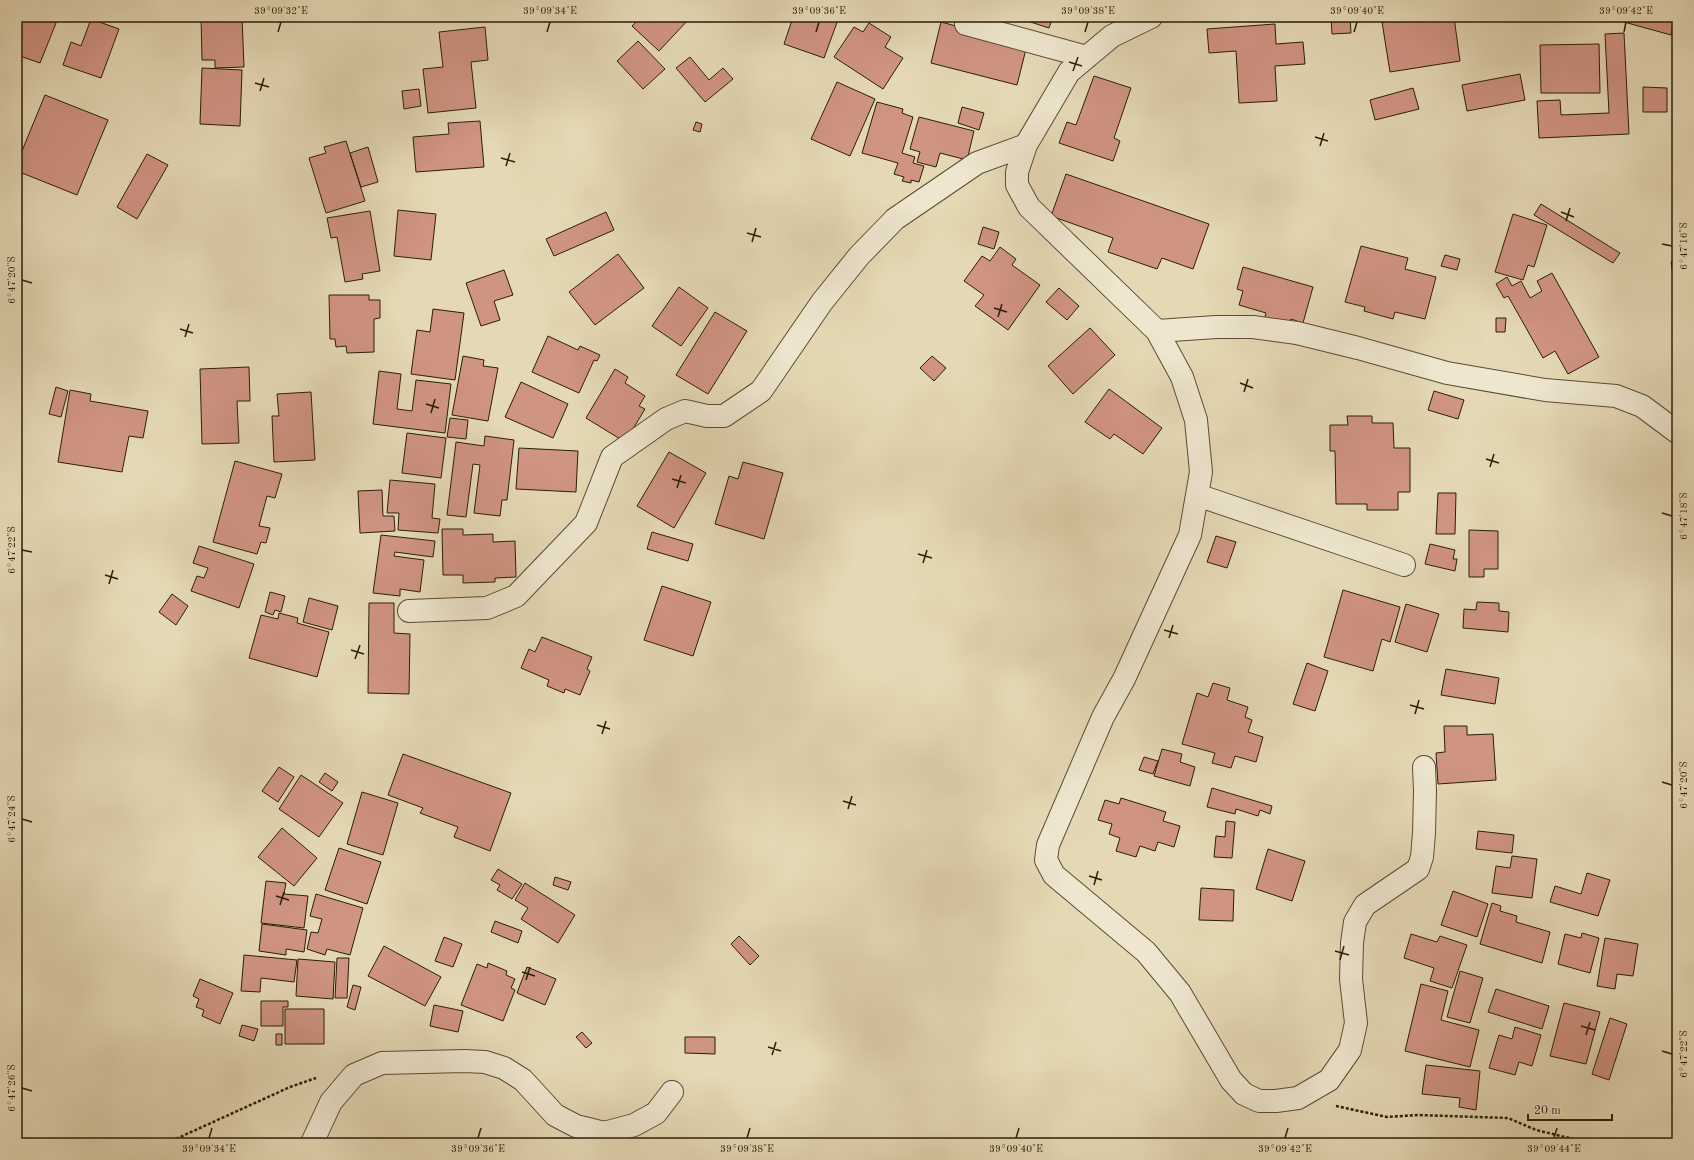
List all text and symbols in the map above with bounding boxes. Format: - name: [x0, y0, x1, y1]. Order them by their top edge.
- text: 39°09'32"E: [254, 6, 308, 16]
- text: 39°09'34"E: [523, 6, 577, 16]
- text: 39°09'36"E: [792, 6, 846, 16]
- text: 39°09'38"E: [1061, 6, 1115, 16]
- text: 39°09'40"E: [1330, 6, 1384, 16]
- text: 39°09'42"E: [1599, 6, 1653, 16]
- text: 6°47'16"S: [1679, 222, 1689, 270]
- text: 6°47'20"S: [7, 256, 17, 304]
- text: 6°47'18"S: [1679, 492, 1689, 540]
- text: 6°47'22"S: [7, 526, 17, 574]
- text: 6°47'20"S: [1679, 761, 1689, 809]
- text: 6°47'24"S: [7, 795, 17, 843]
- text: 6°47'22"S: [1679, 1030, 1689, 1078]
- text: 6°47'26"S: [7, 1064, 17, 1112]
- scale bar: [1528, 1096, 1612, 1122]
- text: 20 m: [1534, 1105, 1561, 1117]
- text: 39°09'34"E: [182, 1144, 236, 1154]
- text: 39°09'36"E: [451, 1144, 505, 1154]
- text: 39°09'38"E: [720, 1144, 774, 1154]
- text: 39°09'40"E: [989, 1144, 1043, 1154]
- text: 39°09'42"E: [1258, 1144, 1312, 1154]
- text: 39°09'44"E: [1527, 1144, 1581, 1154]

